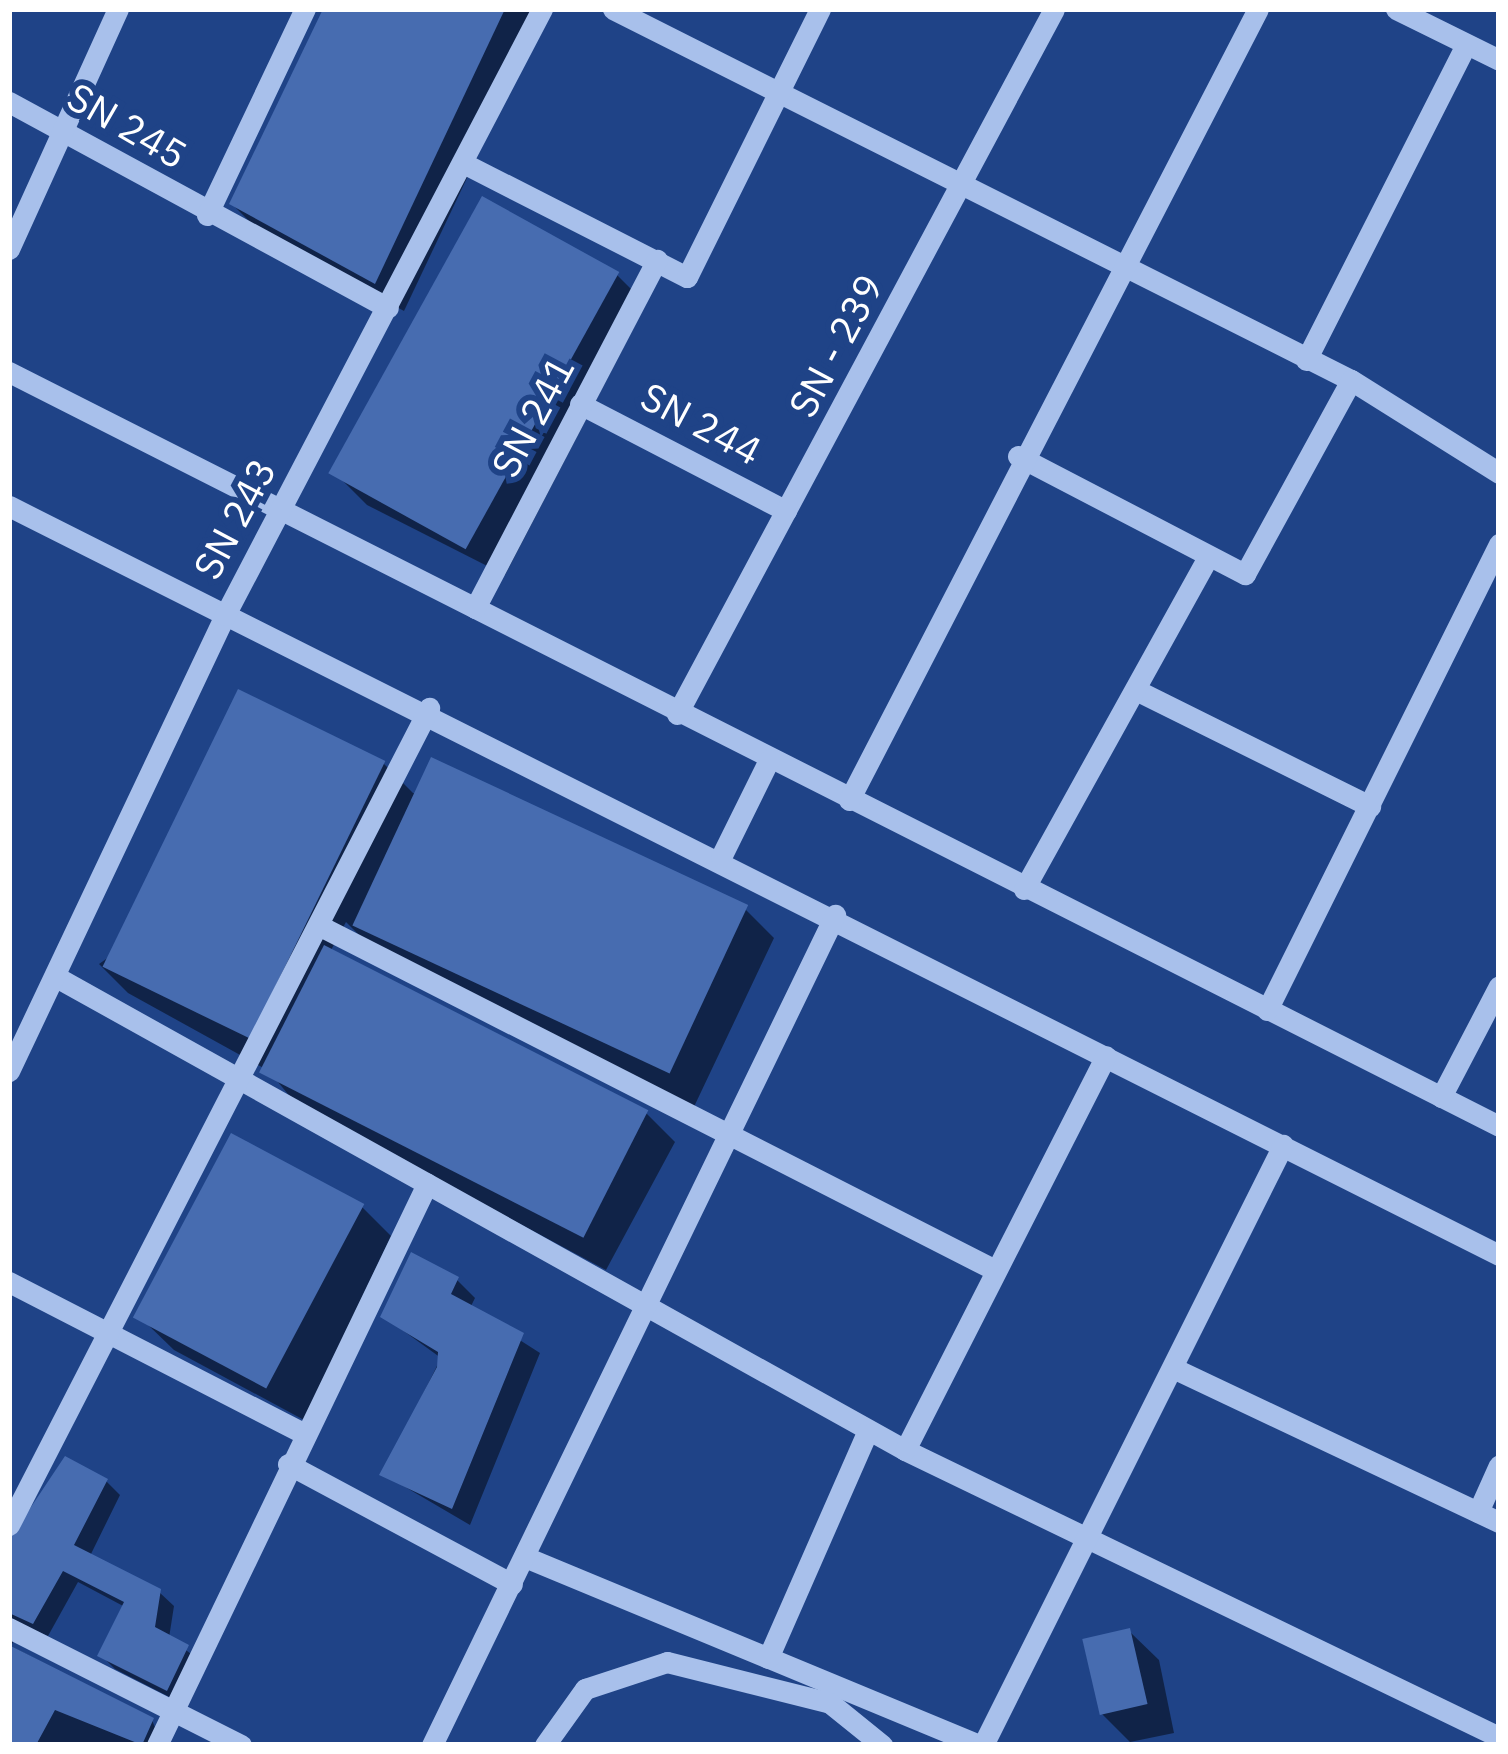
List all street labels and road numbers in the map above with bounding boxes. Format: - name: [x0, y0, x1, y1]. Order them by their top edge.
- street label: SN 245: [59, 73, 195, 179]
- street label: SN - 239: [779, 267, 893, 425]
- street label: SN 241: [482, 349, 584, 485]
- street label: SN 244: [633, 373, 769, 475]
- street label: SN 243: [184, 451, 286, 587]

